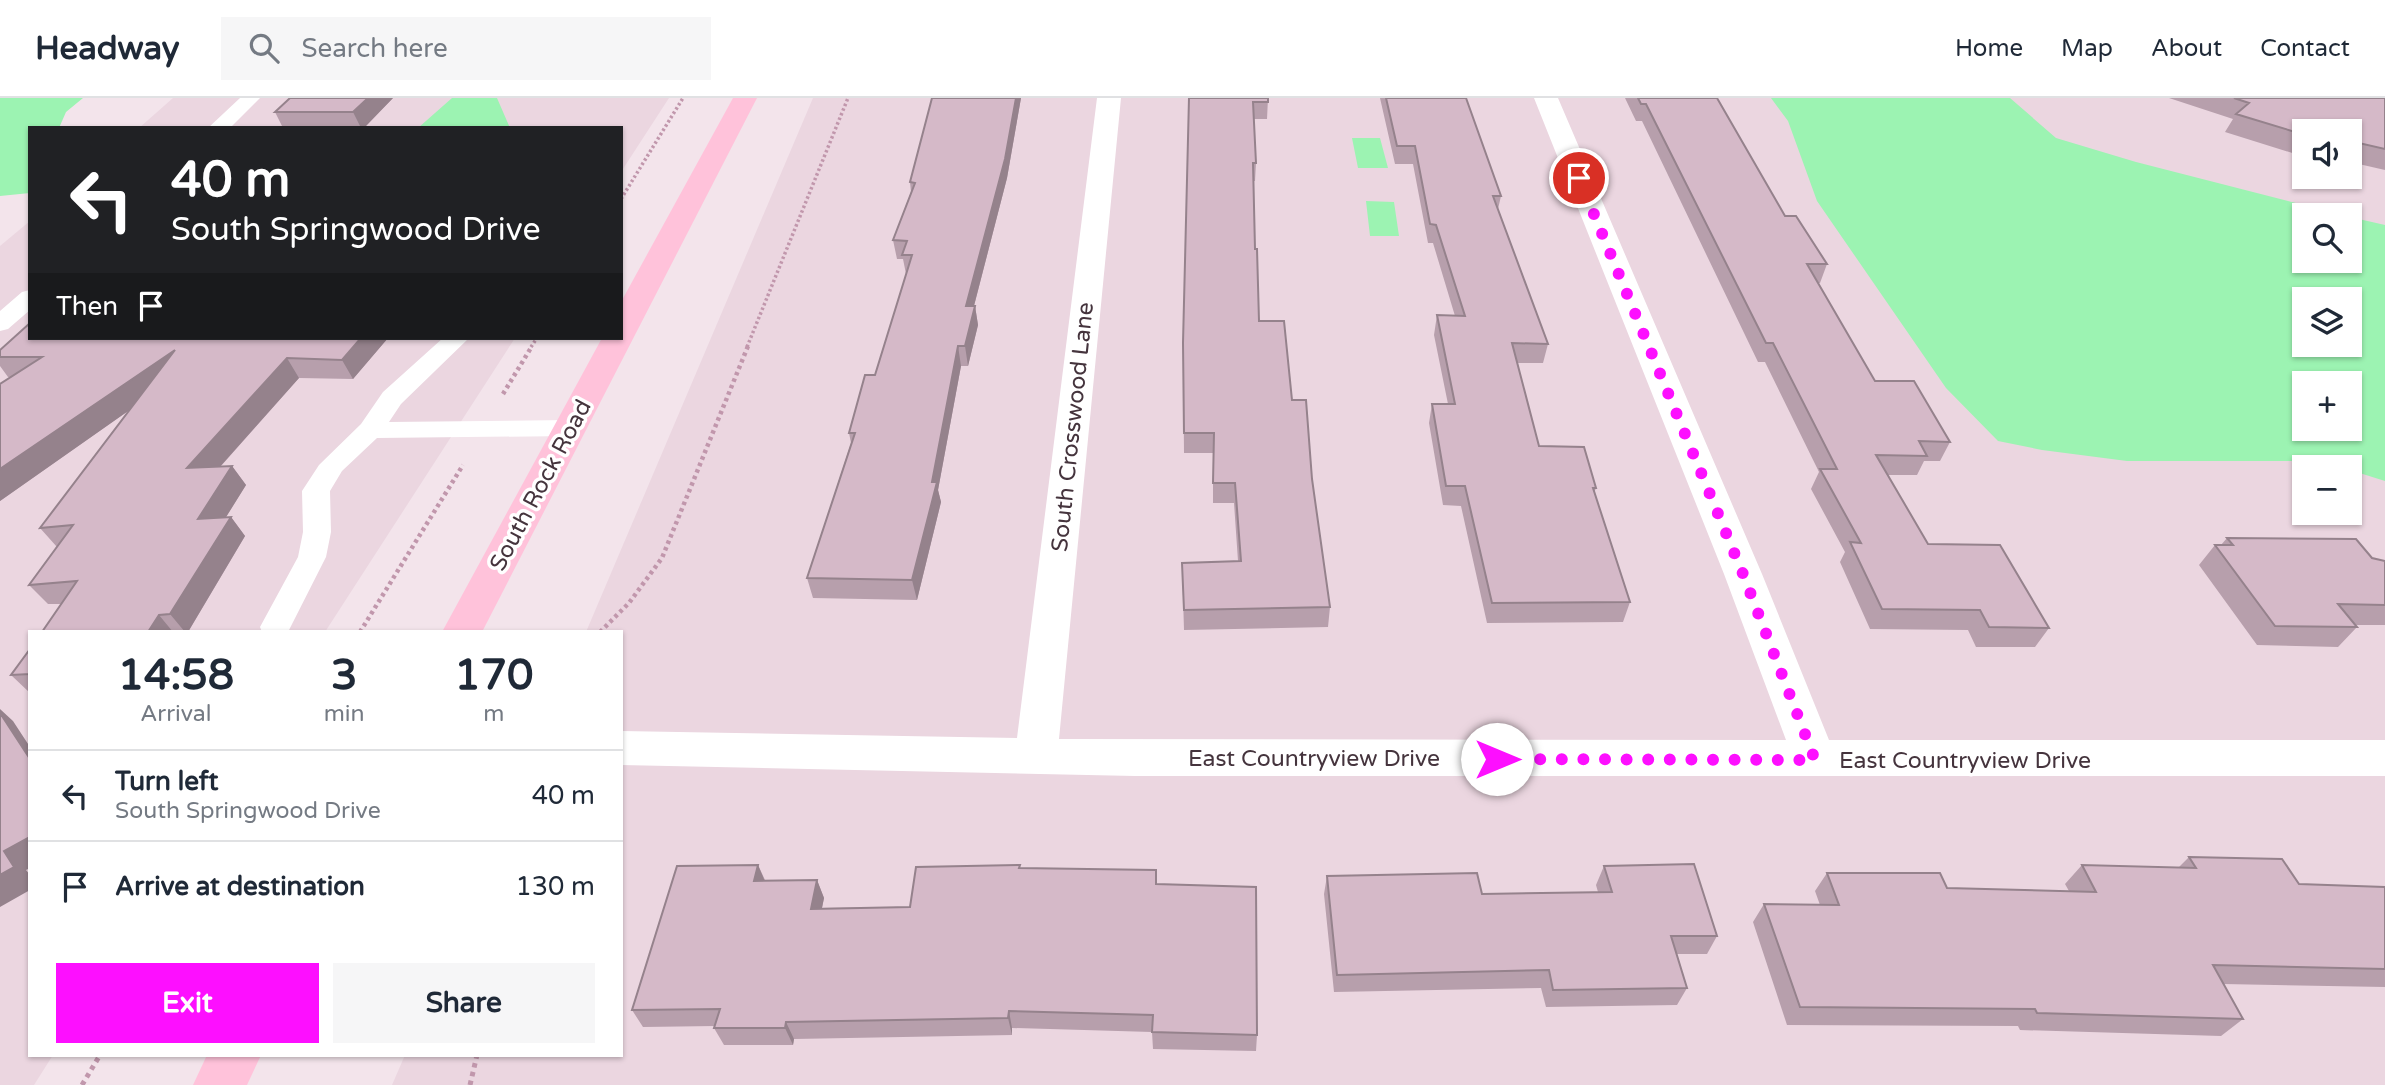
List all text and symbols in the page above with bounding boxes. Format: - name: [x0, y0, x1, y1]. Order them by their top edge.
- search box: [221, 17, 711, 80]
- text: Headway: [35, 29, 179, 68]
- icon: search: [245, 29, 283, 67]
- text: Search here: [301, 33, 448, 64]
- text: Home: [1955, 34, 2023, 63]
- text: Map: [2061, 34, 2113, 63]
- text: About: [2151, 34, 2222, 63]
- text: Contact: [2260, 34, 2350, 63]
- map controls: [2292, 119, 2362, 525]
- button: sound: [2292, 119, 2362, 189]
- pin: [1549, 148, 1609, 208]
- text: 40 m: [171, 151, 290, 210]
- icon: left: [56, 154, 147, 245]
- icon: arrive: [1560, 159, 1598, 197]
- button: search: [2292, 203, 2362, 273]
- text: South Springwood Drive: [171, 211, 541, 249]
- icon: arrive: [132, 287, 170, 325]
- button: layers: [2292, 287, 2362, 357]
- text: Then: [56, 291, 118, 322]
- street label: South Crosswood Lane: [1046, 301, 1100, 553]
- button: +: [2292, 371, 2362, 441]
- street label: South Rock Road: [484, 395, 598, 576]
- button: −: [2292, 455, 2362, 525]
- text: 14:58: [118, 650, 234, 701]
- text: 3: [331, 650, 357, 701]
- text: 170: [454, 650, 533, 701]
- text: Arrival: [140, 700, 211, 728]
- text: min: [324, 700, 365, 728]
- text: m: [483, 700, 504, 728]
- position arrow: [1460, 722, 1534, 796]
- street label: East Countryview Drive: [1188, 745, 1440, 773]
- street label: East Countryview Drive: [1839, 747, 2091, 775]
- text: Turn left: [115, 766, 218, 797]
- icon: left: [56, 777, 94, 815]
- text: 40 m: [532, 780, 595, 811]
- text: South Springwood Drive: [115, 797, 381, 825]
- icon: arrive: [56, 868, 94, 906]
- text: Arrive at destination: [115, 871, 365, 902]
- text: 130 m: [515, 871, 595, 902]
- button: Exit: [56, 963, 319, 1043]
- button: Share: [333, 963, 595, 1043]

